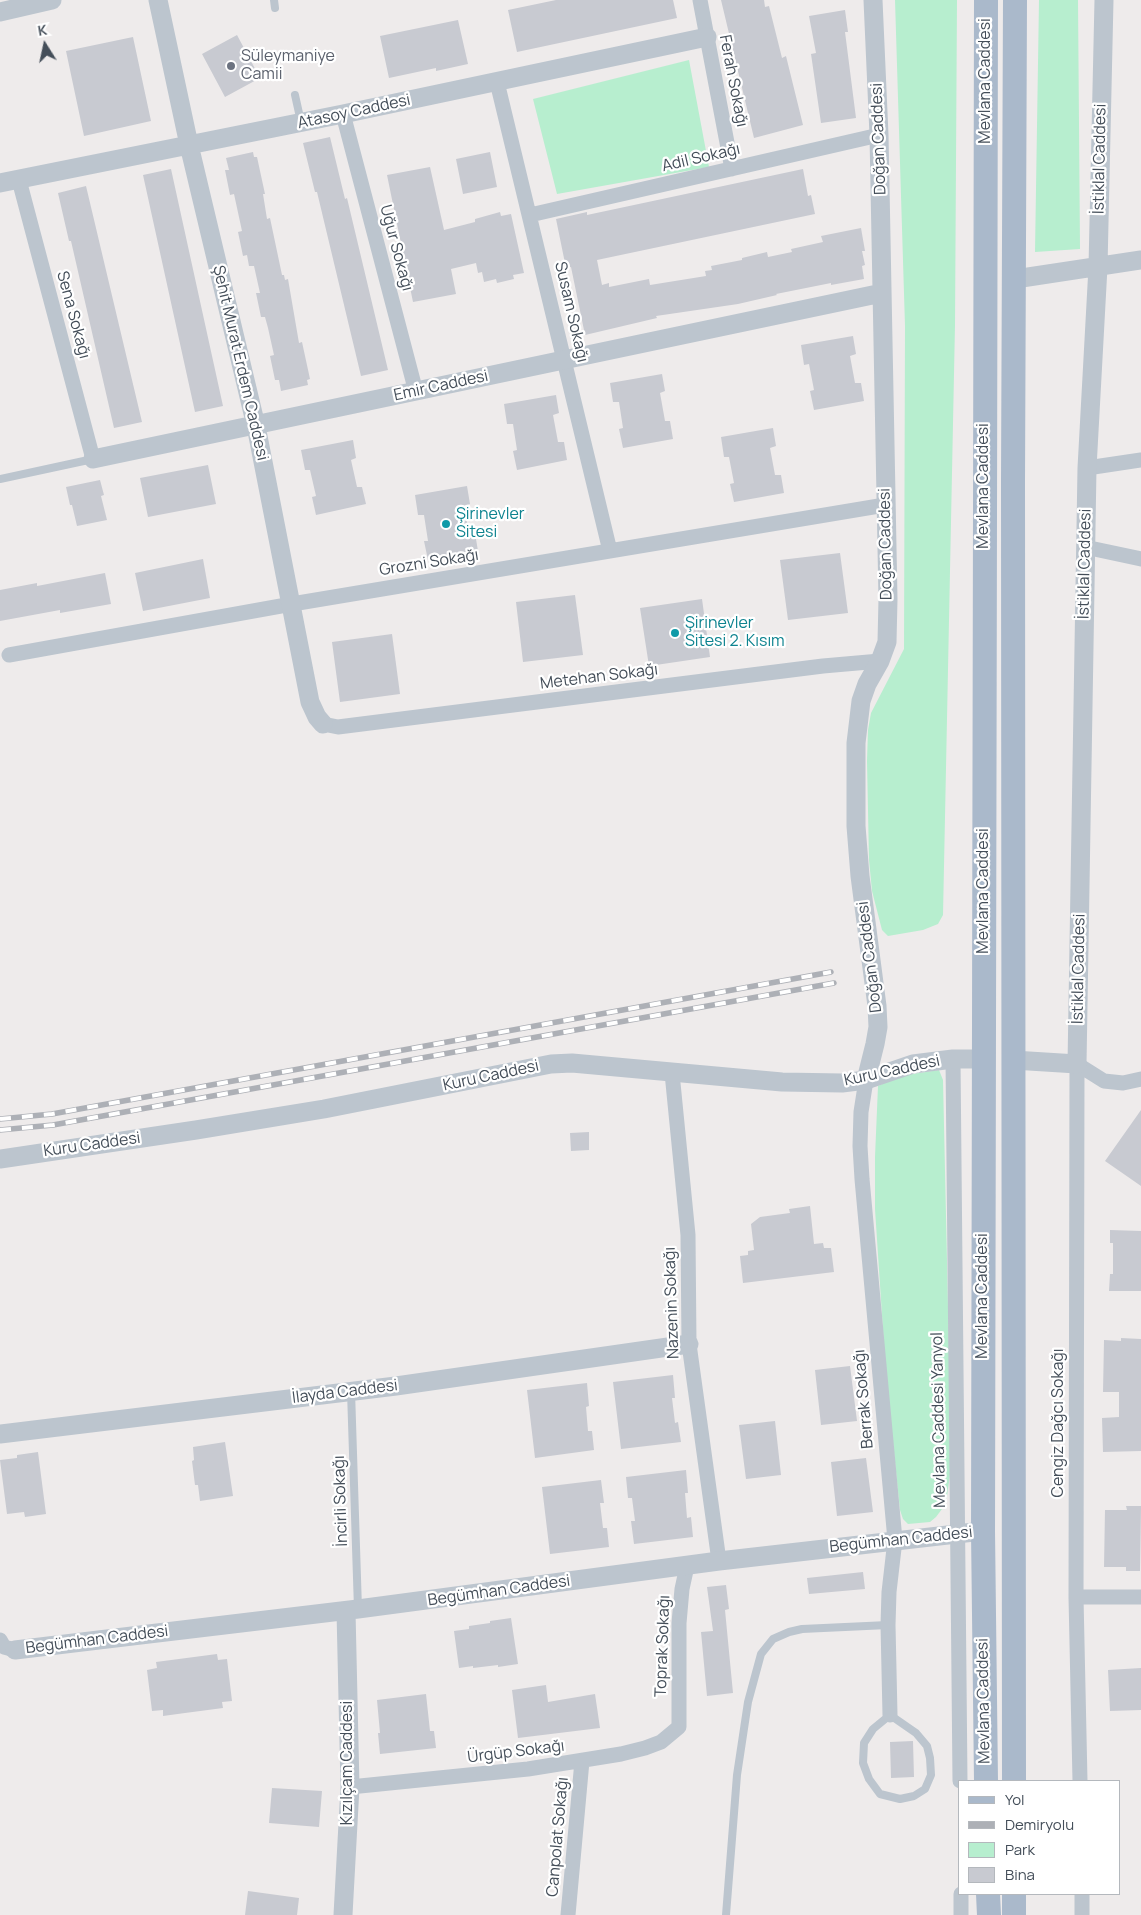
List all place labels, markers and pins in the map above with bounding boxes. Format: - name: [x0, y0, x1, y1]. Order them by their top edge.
- place label: Süleymaniye Camii: [241, 47, 335, 85]
- marker: Süleymaniye Camii: [225, 60, 237, 72]
- place label: Şirinevler Sitesi: [456, 505, 525, 543]
- marker: Şirinevler Sitesi: [440, 518, 452, 530]
- place label: Şirinevler Sitesi 2. Kısım: [685, 614, 785, 652]
- marker: Şirinevler Sitesi 2. Kısım: [669, 627, 681, 639]

